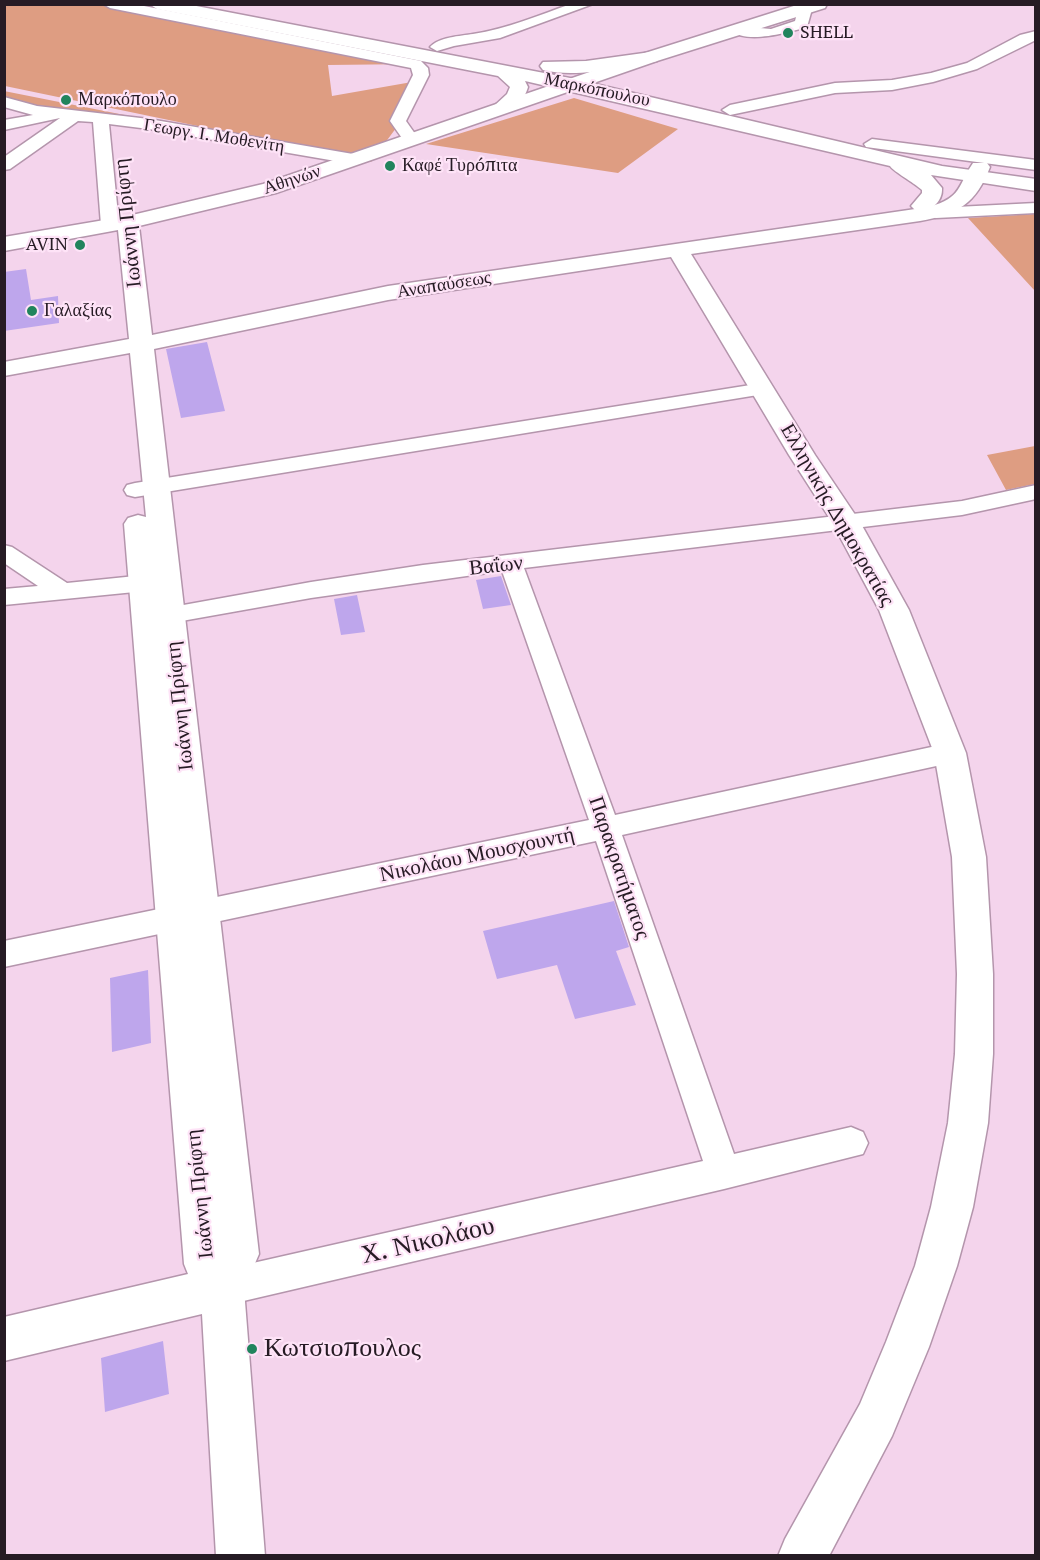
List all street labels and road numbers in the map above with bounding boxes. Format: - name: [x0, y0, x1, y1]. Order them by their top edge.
- street label: Μαρκόπουλου: [542, 68, 652, 112]
- street label: Γεωργ. Ι. Μοθενίτη: [142, 114, 286, 158]
- street label: Ιωάννη Πρίφτη: [109, 157, 147, 289]
- street label: Αθηνών: [261, 161, 323, 199]
- street label: Αναπαύσεως: [395, 267, 493, 303]
- street label: Ελληνικής Δημοκρατίας: [774, 419, 900, 611]
- street label: Βαΐων: [468, 551, 524, 581]
- street label: Ιωάννη Πρίφτη: [161, 640, 199, 772]
- street label: Παρακρατήματος: [583, 793, 655, 943]
- street label: Νικολάου Μουσχουντή: [377, 822, 577, 888]
- street label: Ιωάννη Πρίφτη: [181, 1128, 219, 1260]
- street label: Χ. Νικολάου: [358, 1211, 498, 1271]

